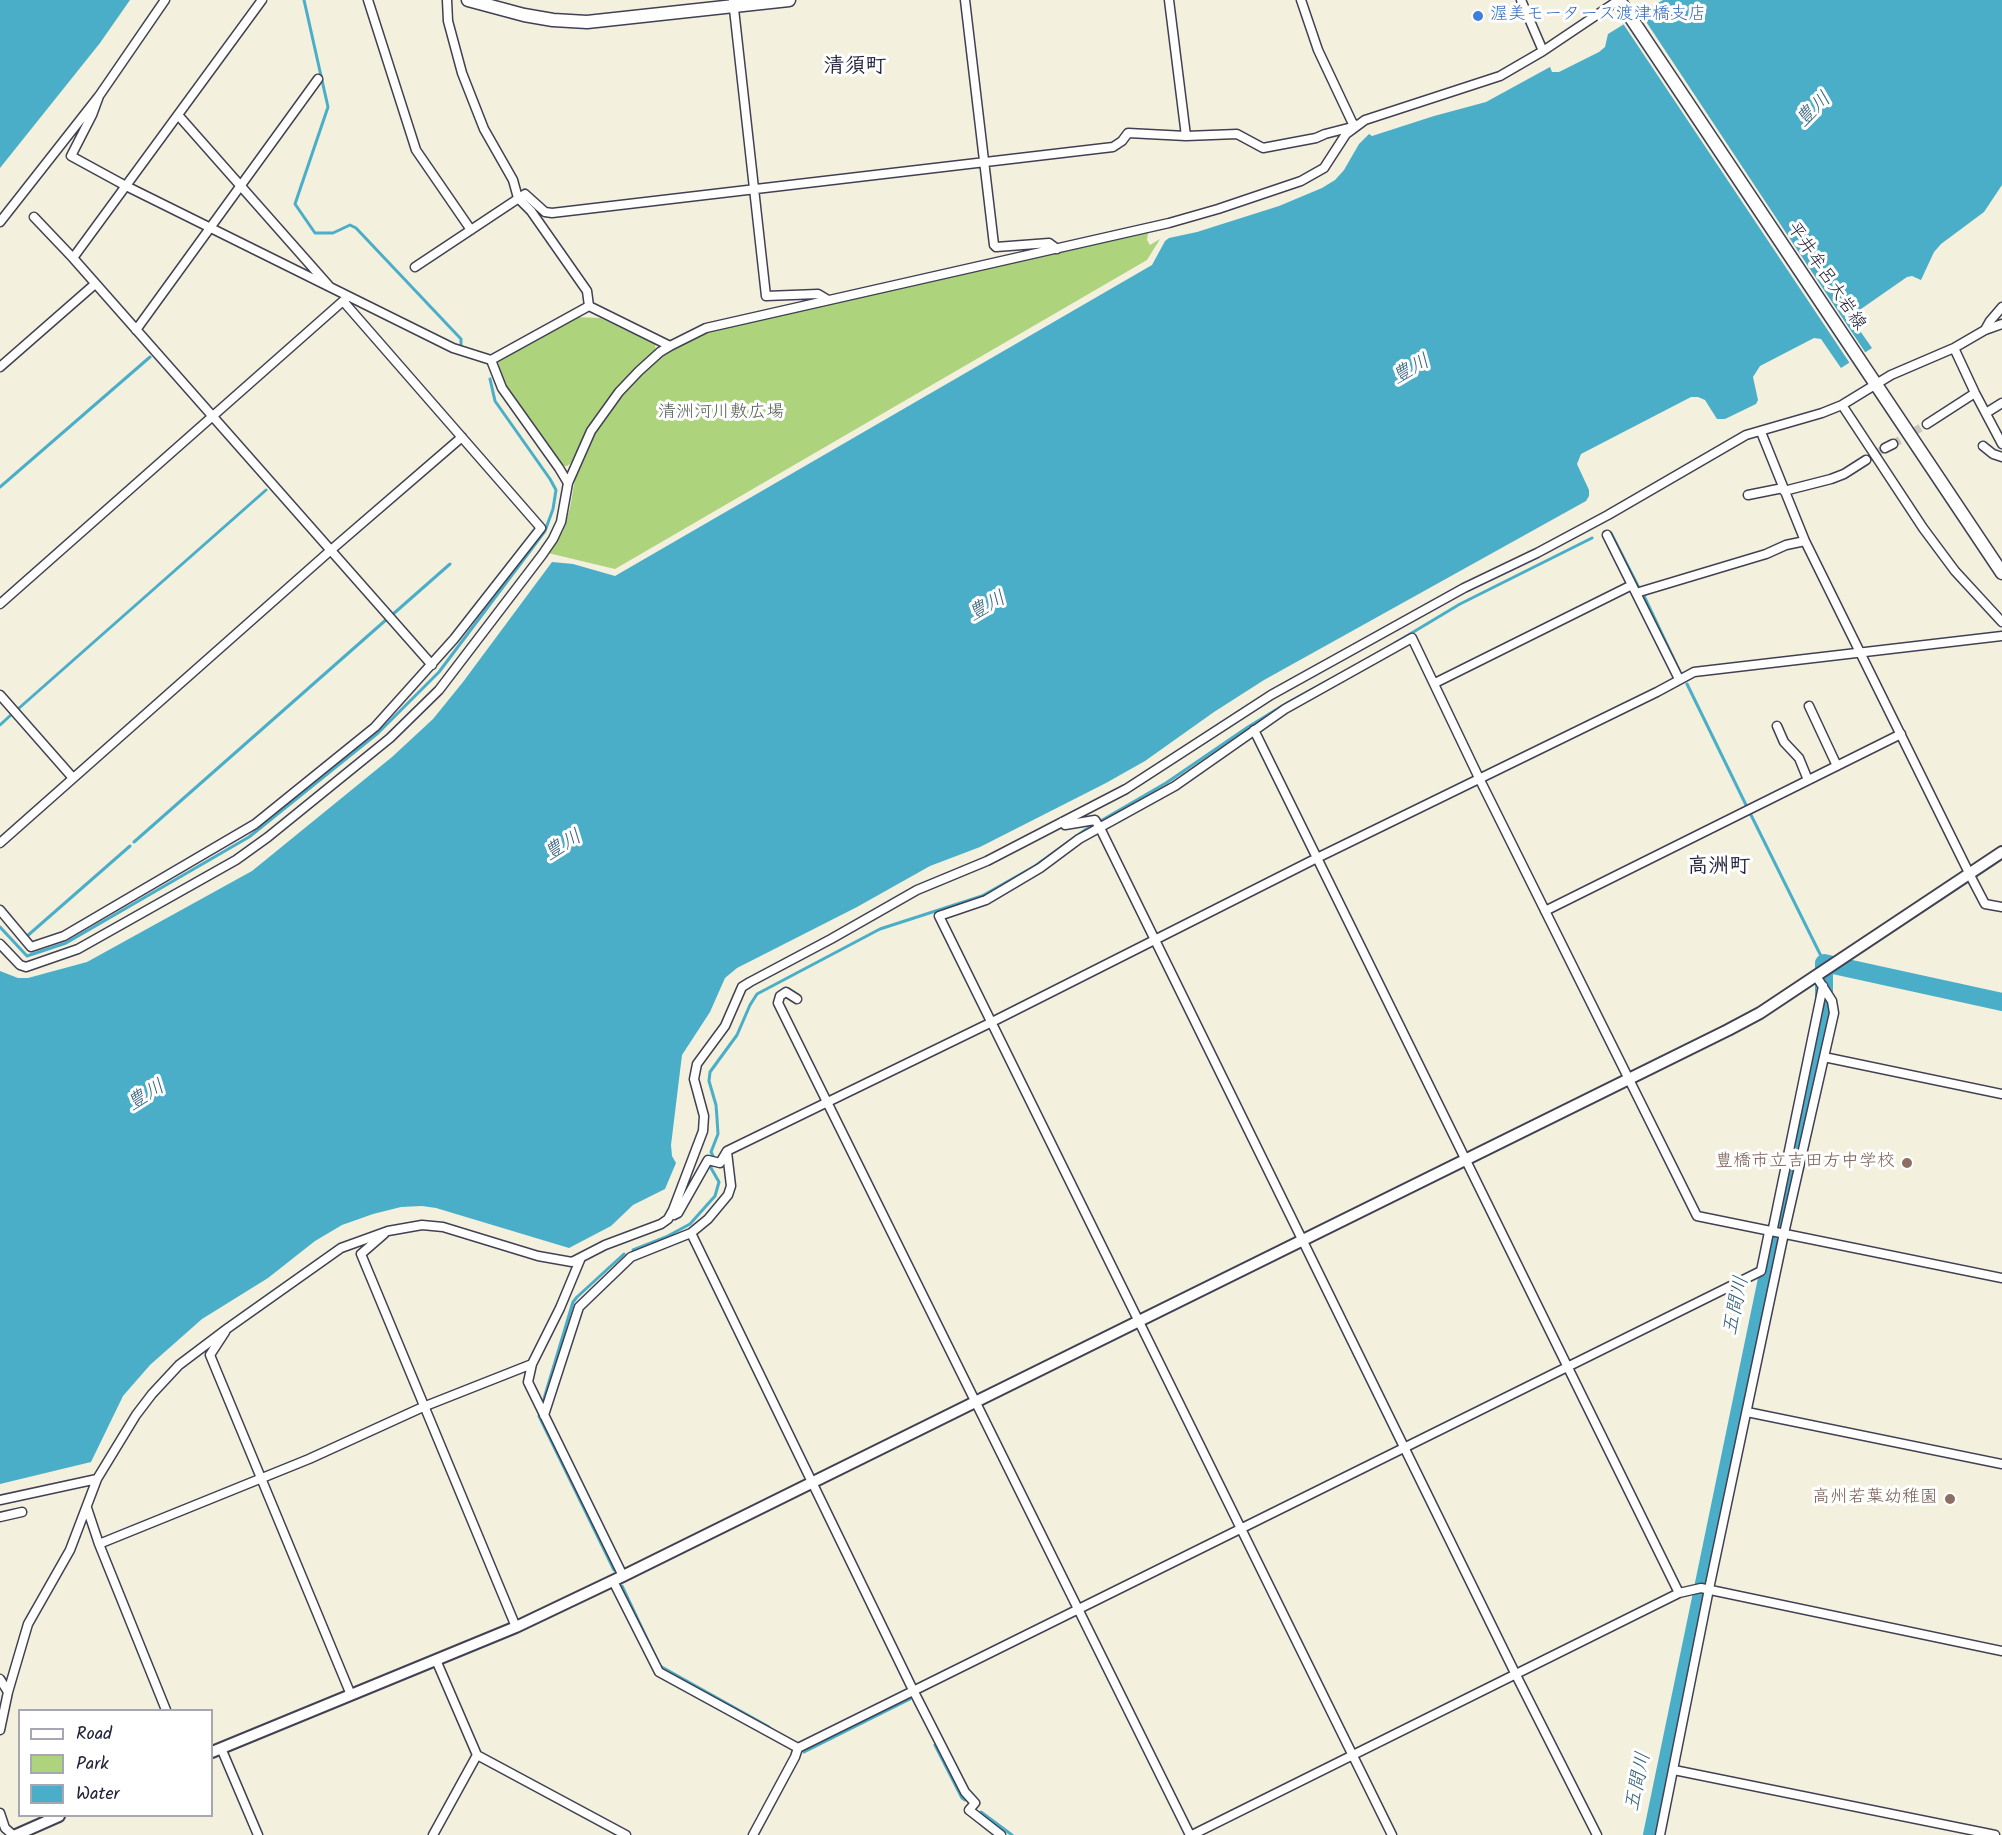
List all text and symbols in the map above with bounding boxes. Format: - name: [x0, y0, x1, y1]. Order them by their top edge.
- place label: 渥美モータース渡津橋支店: [1490, 5, 1706, 27]
- marker: 渥美モータース渡津橋支店: [1471, 9, 1485, 23]
- district label: 清須町: [824, 55, 886, 81]
- water label: 豊川: [1792, 88, 1838, 134]
- street label: 平井牟呂大岩線: [1781, 219, 1869, 335]
- water label: 豊川: [1389, 351, 1435, 391]
- park label: 清洲河川敷広場: [658, 403, 784, 425]
- water label: 豊川: [965, 588, 1011, 628]
- water label: 豊川: [541, 826, 587, 868]
- district label: 高洲町: [1688, 855, 1750, 881]
- water label: 豊川: [124, 1076, 170, 1118]
- place label: 豊橋市立吉田方中学校: [1715, 1152, 1895, 1174]
- marker: 豊橋市立吉田方中学校: [1900, 1156, 1914, 1170]
- water label: 五間川: [1720, 1274, 1756, 1338]
- place label: 高州若葉幼稚園: [1812, 1488, 1938, 1510]
- marker: 高州若葉幼稚園: [1943, 1492, 1957, 1506]
- legend: [18, 1709, 213, 1817]
- text: Road: [76, 1720, 112, 1749]
- text: Park: [76, 1750, 109, 1779]
- water label: 五間川: [1622, 1750, 1658, 1814]
- text: Water: [76, 1780, 120, 1809]

